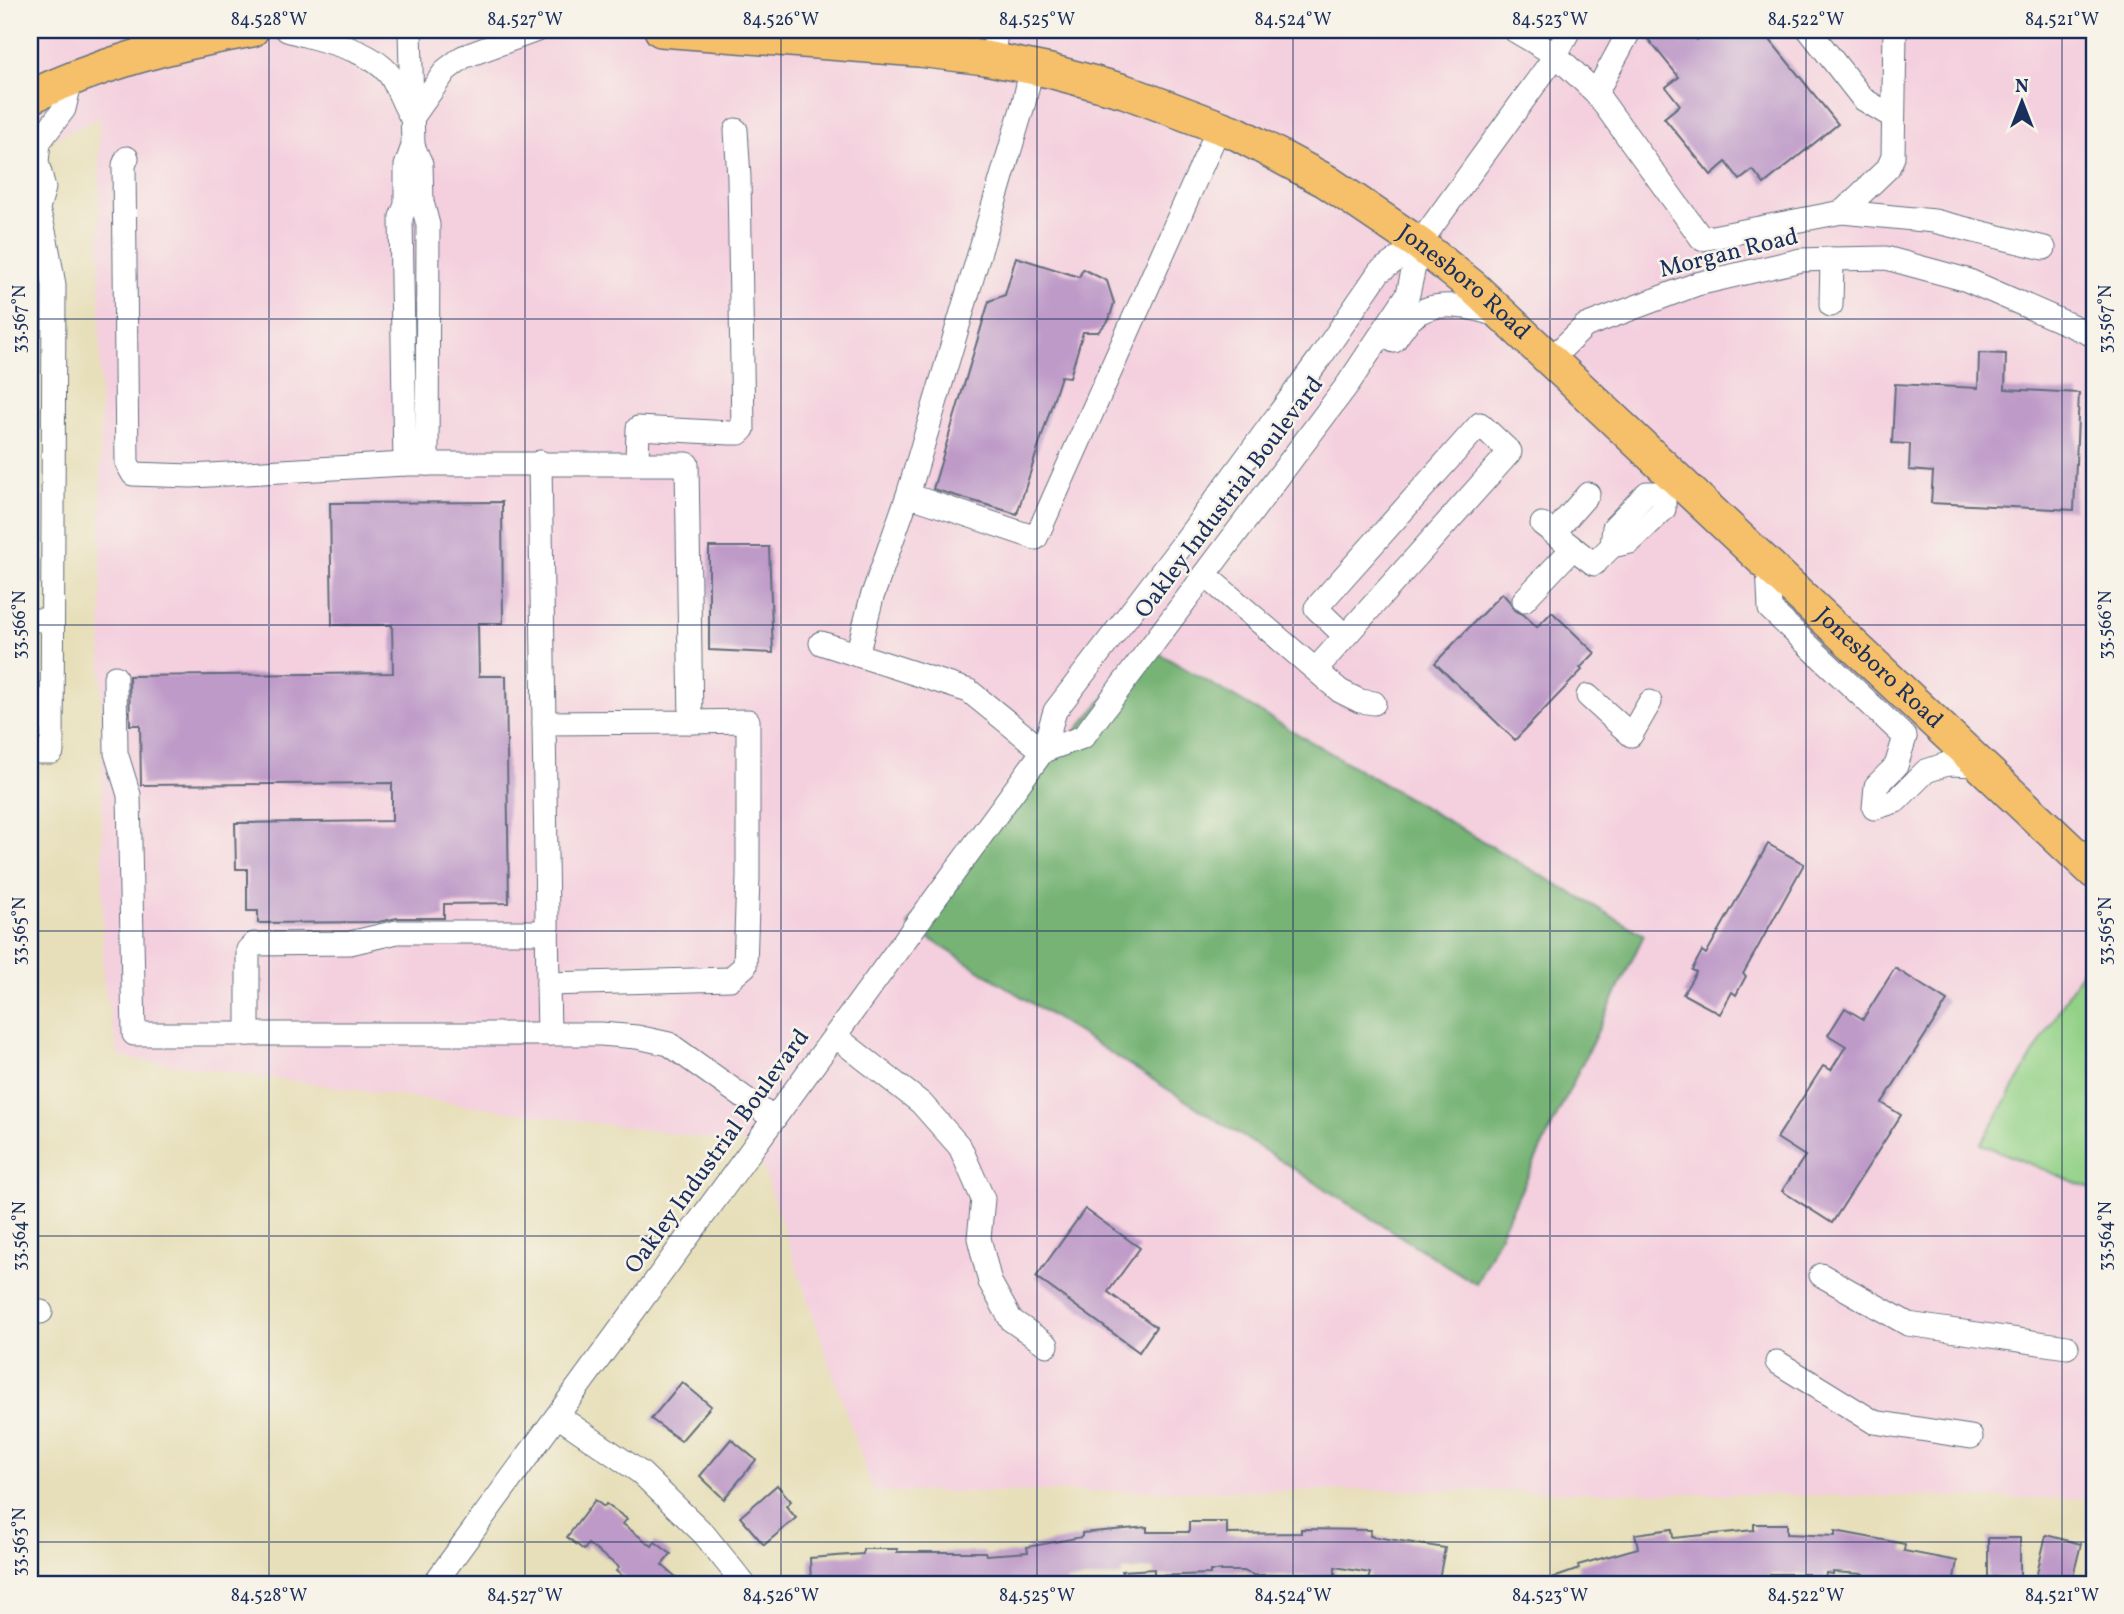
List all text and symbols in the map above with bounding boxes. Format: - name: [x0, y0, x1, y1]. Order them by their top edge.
- text: 84.528°W: [231, 8, 307, 33]
- text: 84.527°W: [487, 8, 563, 33]
- text: 84.526°W: [743, 8, 819, 33]
- text: 84.525°W: [999, 8, 1075, 33]
- text: 84.524°W: [1255, 8, 1331, 33]
- text: 84.523°W: [1512, 8, 1588, 33]
- text: 84.522°W: [1768, 8, 1844, 33]
- text: 84.521°W: [2025, 8, 2099, 33]
- north arrow: [1988, 66, 2058, 136]
- text: N: [2015, 74, 2029, 100]
- street label: Jonesboro Road: [1390, 217, 1537, 349]
- street label: Morgan Road: [1656, 220, 1802, 288]
- text: 33.567°N: [8, 285, 33, 353]
- text: 33.567°N: [2094, 285, 2119, 353]
- street label: Oakley Industrial Boulevard: [1127, 370, 1333, 626]
- text: 33.566°N: [8, 590, 33, 660]
- text: 33.566°N: [2094, 590, 2119, 660]
- street label: Jonesboro Road: [1807, 600, 1950, 738]
- text: 33.565°N: [8, 897, 33, 965]
- text: 33.565°N: [2094, 897, 2119, 965]
- street label: Oakley Industrial Boulevard: [617, 1022, 819, 1282]
- text: 33.564°N: [8, 1201, 33, 1271]
- text: 33.564°N: [2094, 1201, 2119, 1271]
- text: 33.563°N: [8, 1507, 33, 1577]
- text: 84.528°W: [231, 1584, 307, 1609]
- text: 84.527°W: [487, 1584, 563, 1609]
- text: 84.526°W: [743, 1584, 819, 1609]
- text: 84.525°W: [999, 1584, 1075, 1609]
- text: 84.524°W: [1255, 1584, 1331, 1609]
- text: 84.523°W: [1512, 1584, 1588, 1609]
- text: 84.522°W: [1768, 1584, 1844, 1609]
- text: 84.521°W: [2025, 1584, 2099, 1609]

